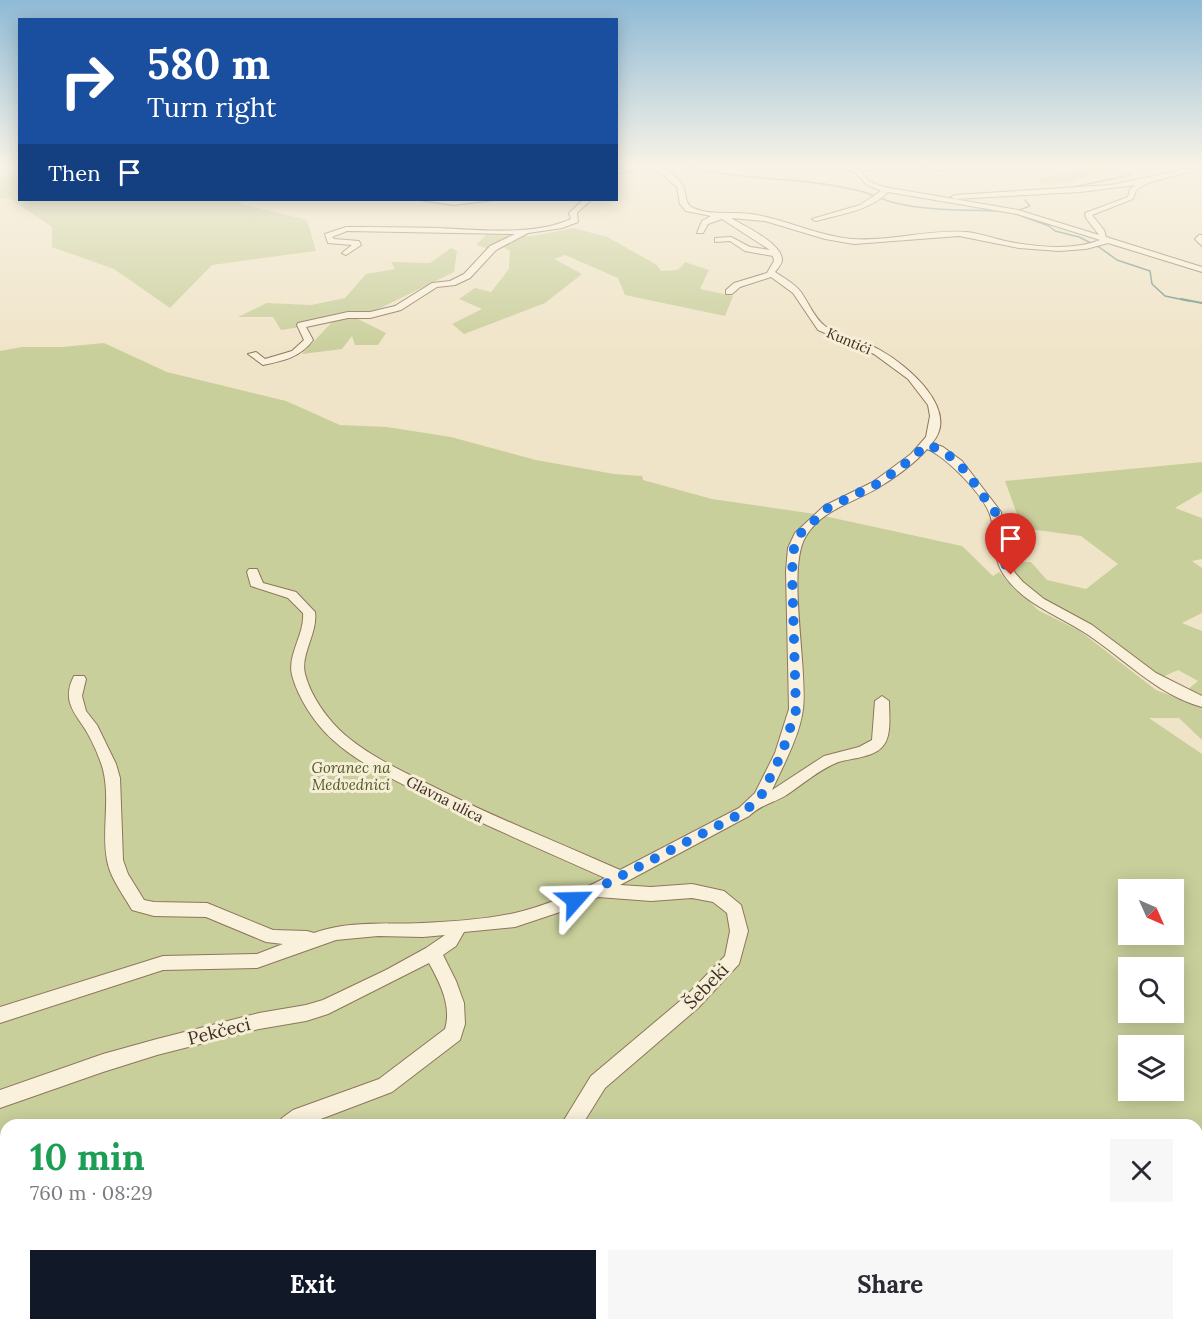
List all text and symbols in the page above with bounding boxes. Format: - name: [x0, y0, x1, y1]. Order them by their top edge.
- text: 580 m: [147, 37, 270, 91]
- icon: right: [48, 42, 126, 120]
- text: Turn right: [147, 90, 276, 124]
- icon: arrive: [113, 156, 146, 189]
- text: Then: [48, 159, 101, 187]
- street label: Kuntići: [824, 324, 874, 358]
- pin: [985, 513, 1036, 575]
- icon: arrive: [994, 522, 1027, 555]
- park label: Goranec na Medvednici: [312, 758, 391, 794]
- street label: Glavna ulica: [403, 771, 487, 827]
- position arrow: [543, 868, 607, 932]
- north arrow: [1118, 879, 1184, 945]
- map controls: [1118, 879, 1184, 1101]
- button: search: [1118, 957, 1184, 1023]
- street label: Šebeki: [679, 958, 733, 1014]
- street label: Pekčeci: [185, 1012, 253, 1050]
- button: layers: [1118, 1035, 1184, 1101]
- text: 10 min: [30, 1134, 145, 1180]
- button: close: [1110, 1139, 1173, 1202]
- text: 760 m · 08:29: [30, 1180, 153, 1205]
- button: Exit: [30, 1250, 596, 1319]
- button: Share: [608, 1250, 1173, 1319]

